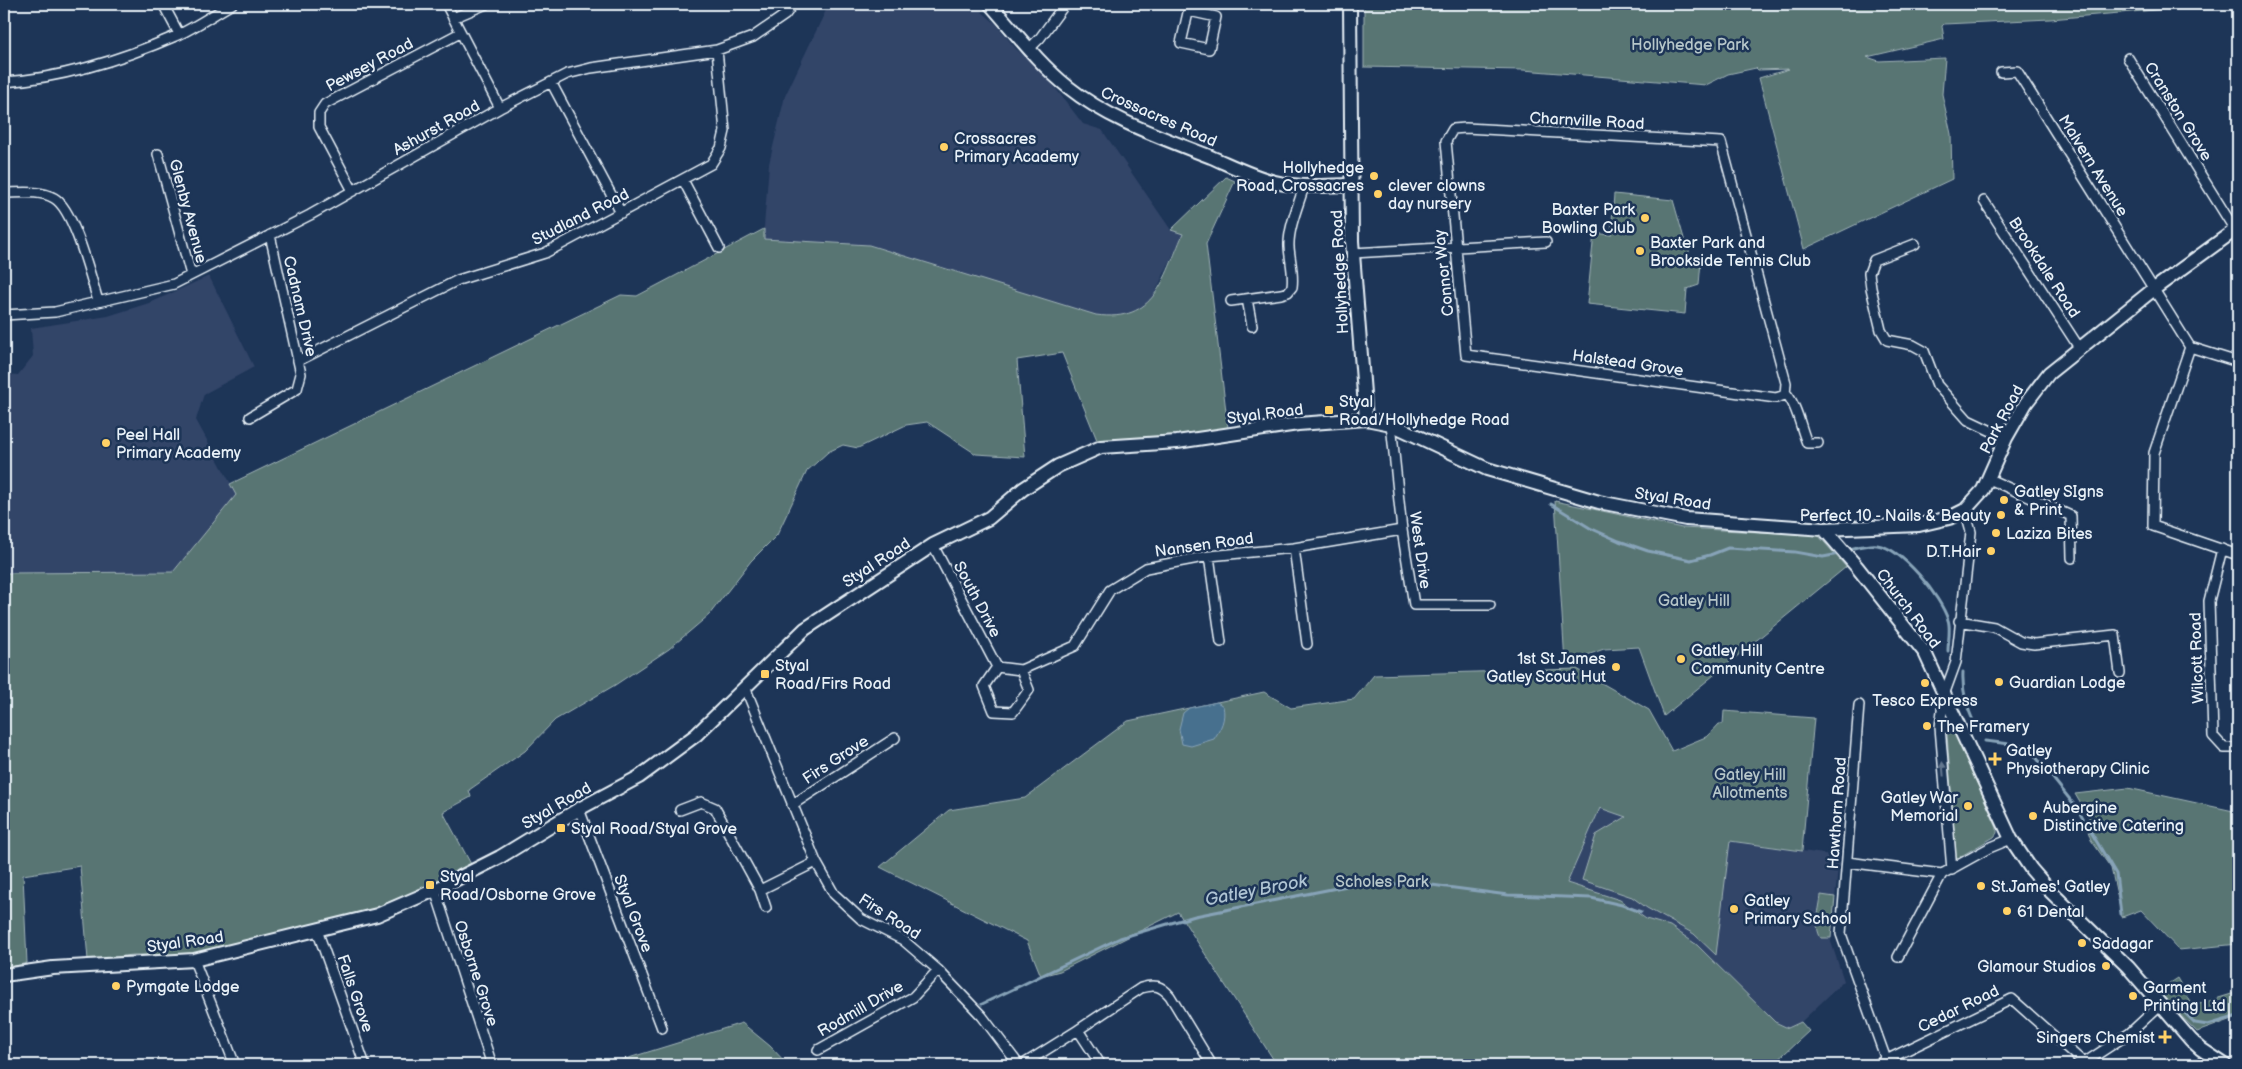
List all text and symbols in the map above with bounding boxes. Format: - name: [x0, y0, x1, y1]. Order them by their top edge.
- street label: Pewsey Road: [323, 34, 417, 96]
- park label: Hollyhedge Park: [1631, 36, 1749, 55]
- street label: Cranston Grove: [2140, 59, 2216, 165]
- street label: Crossacres Road: [1097, 83, 1219, 152]
- street label: Ashurst Road: [390, 97, 483, 160]
- street label: Charnville Road: [1529, 109, 1645, 134]
- street label: Malvern Avenue: [2054, 111, 2132, 221]
- place label: Crossacres Primary Academy: [954, 130, 1080, 167]
- marker: Crossacres Primary Academy: [938, 141, 950, 153]
- street label: Glenby Avenue: [165, 157, 211, 266]
- place label: Hollyhedge Road, Crossacres: [1236, 159, 1364, 196]
- marker: Hollyhedge Road, Crossacres: [1368, 170, 1380, 182]
- place label: clever clowns day nursery: [1388, 177, 1485, 214]
- street label: Studland Road: [529, 185, 632, 250]
- marker: clever clowns day nursery: [1372, 188, 1384, 200]
- place label: Baxter Park Bowling Club: [1542, 201, 1635, 238]
- street label: Hollyhedge Road: [1328, 209, 1353, 335]
- marker: Baxter Park Bowling Club: [1639, 212, 1651, 224]
- street label: Brookdale Road: [2004, 214, 2083, 322]
- street label: Connor Way: [1430, 228, 1458, 317]
- place label: Baxter Park and Brookside Tennis Club: [1650, 234, 1811, 271]
- marker: Baxter Park and Brookside Tennis Club: [1634, 245, 1646, 257]
- street label: Cadnam Drive: [279, 254, 320, 359]
- street label: Halstead Grove: [1571, 346, 1685, 381]
- street label: Park Road: [1976, 382, 2028, 457]
- place label: Styal Road/Hollyhedge Road: [1339, 393, 1509, 430]
- street label: Styal Road: [1226, 400, 1305, 429]
- marker: Styal Road/Hollyhedge Road: [1323, 404, 1335, 416]
- place label: Peel Hall Primary Academy: [116, 426, 242, 463]
- marker: Peel Hall Primary Academy: [100, 437, 112, 449]
- place label: Gatley SIgns & Print: [2014, 483, 2104, 520]
- street label: Styal Road: [1633, 484, 1712, 515]
- marker: Gatley SIgns & Print: [1998, 494, 2010, 506]
- place label: Perfect 10 - Nails & Beauty: [1800, 507, 1992, 526]
- marker: Perfect 10 - Nails & Beauty: [1995, 509, 2007, 521]
- street label: West Drive: [1405, 510, 1434, 591]
- place label: Laziza Bites: [2006, 525, 2093, 544]
- marker: Laziza Bites: [1990, 527, 2002, 539]
- street label: Nansen Road: [1154, 529, 1255, 562]
- street label: Styal Road: [839, 534, 914, 592]
- place label: D.T.Hair: [1926, 543, 1981, 562]
- marker: D.T.Hair: [1985, 545, 1997, 557]
- street label: South Drive: [949, 559, 1005, 641]
- street label: Church Road: [1872, 565, 1944, 653]
- park label: Gatley Hill: [1658, 592, 1730, 611]
- street label: Wilcott Road: [2186, 612, 2209, 704]
- place label: Gatley Hill Community Centre: [1691, 642, 1825, 679]
- place label: 1st St James Gatley Scout Hut: [1486, 650, 1606, 687]
- marker: Gatley Hill Community Centre: [1675, 653, 1687, 665]
- place label: Styal Road/Firs Road: [775, 657, 891, 694]
- marker: 1st St James Gatley Scout Hut: [1610, 661, 1622, 673]
- marker: Styal Road/Firs Road: [759, 668, 771, 680]
- place label: Guardian Lodge: [2009, 674, 2126, 693]
- marker: Guardian Lodge: [1993, 676, 2005, 688]
- marker: Tesco Express: [1919, 677, 1931, 689]
- place label: Tesco Express: [1872, 692, 1978, 711]
- place label: The Framery: [1937, 718, 2030, 737]
- marker: The Framery: [1921, 720, 1933, 732]
- street label: Firs Grove: [799, 732, 873, 789]
- place label: Gatley Physiotherapy Clinic: [2006, 742, 2150, 779]
- marker: Gatley Physiotherapy Clinic: [1988, 752, 2002, 766]
- street label: Hawthorn Road: [1824, 756, 1851, 870]
- one-way arrow: [1939, 760, 1947, 776]
- park label: Gatley Hill Allotments: [1712, 766, 1788, 803]
- street label: Styal Road: [519, 779, 595, 834]
- place label: Gatley War Memorial: [1881, 789, 1958, 826]
- place label: Aubergine Distinctive Catering: [2043, 799, 2184, 836]
- marker: Gatley War Memorial: [1962, 800, 1974, 812]
- marker: Aubergine Distinctive Catering: [2027, 810, 2039, 822]
- place label: Styal Road/Styal Grove: [571, 820, 738, 839]
- marker: Styal Road/Styal Grove: [555, 822, 567, 834]
- place label: Styal Road/Osborne Grove: [440, 868, 597, 905]
- water label: Gatley Brook: [1203, 870, 1310, 911]
- street label: Styal Grove: [609, 872, 656, 956]
- park label: Scholes Park: [1335, 873, 1429, 892]
- place label: St.James' Gatley: [1991, 878, 2111, 897]
- marker: Styal Road/Osborne Grove: [424, 879, 436, 891]
- marker: St.James' Gatley: [1975, 880, 1987, 892]
- street label: Firs Road: [855, 890, 924, 944]
- place label: Gatley Primary School: [1744, 892, 1851, 929]
- marker: Gatley Primary School: [1728, 903, 1740, 915]
- place label: 61 Dental: [2017, 903, 2084, 922]
- marker: 61 Dental: [2001, 905, 2013, 917]
- street label: Osborne Grove: [450, 918, 502, 1029]
- street label: Styal Road: [146, 928, 225, 957]
- place label: Sadagar: [2092, 935, 2153, 954]
- marker: Sadagar: [2076, 937, 2088, 949]
- street label: Falls Grove: [332, 952, 377, 1035]
- place label: Glamour Studios: [1977, 958, 2096, 977]
- marker: Glamour Studios: [2100, 960, 2112, 972]
- street label: Rodmill Drive: [815, 977, 907, 1041]
- place label: Pymgate Lodge: [126, 978, 240, 997]
- place label: Garment Printing Ltd: [2143, 979, 2226, 1016]
- marker: Pymgate Lodge: [110, 980, 122, 992]
- street label: Cedar Road: [1915, 982, 2002, 1037]
- marker: Garment Printing Ltd: [2127, 990, 2139, 1002]
- place label: Singers Chemist: [2036, 1029, 2155, 1048]
- marker: Singers Chemist: [2159, 1031, 2171, 1043]

